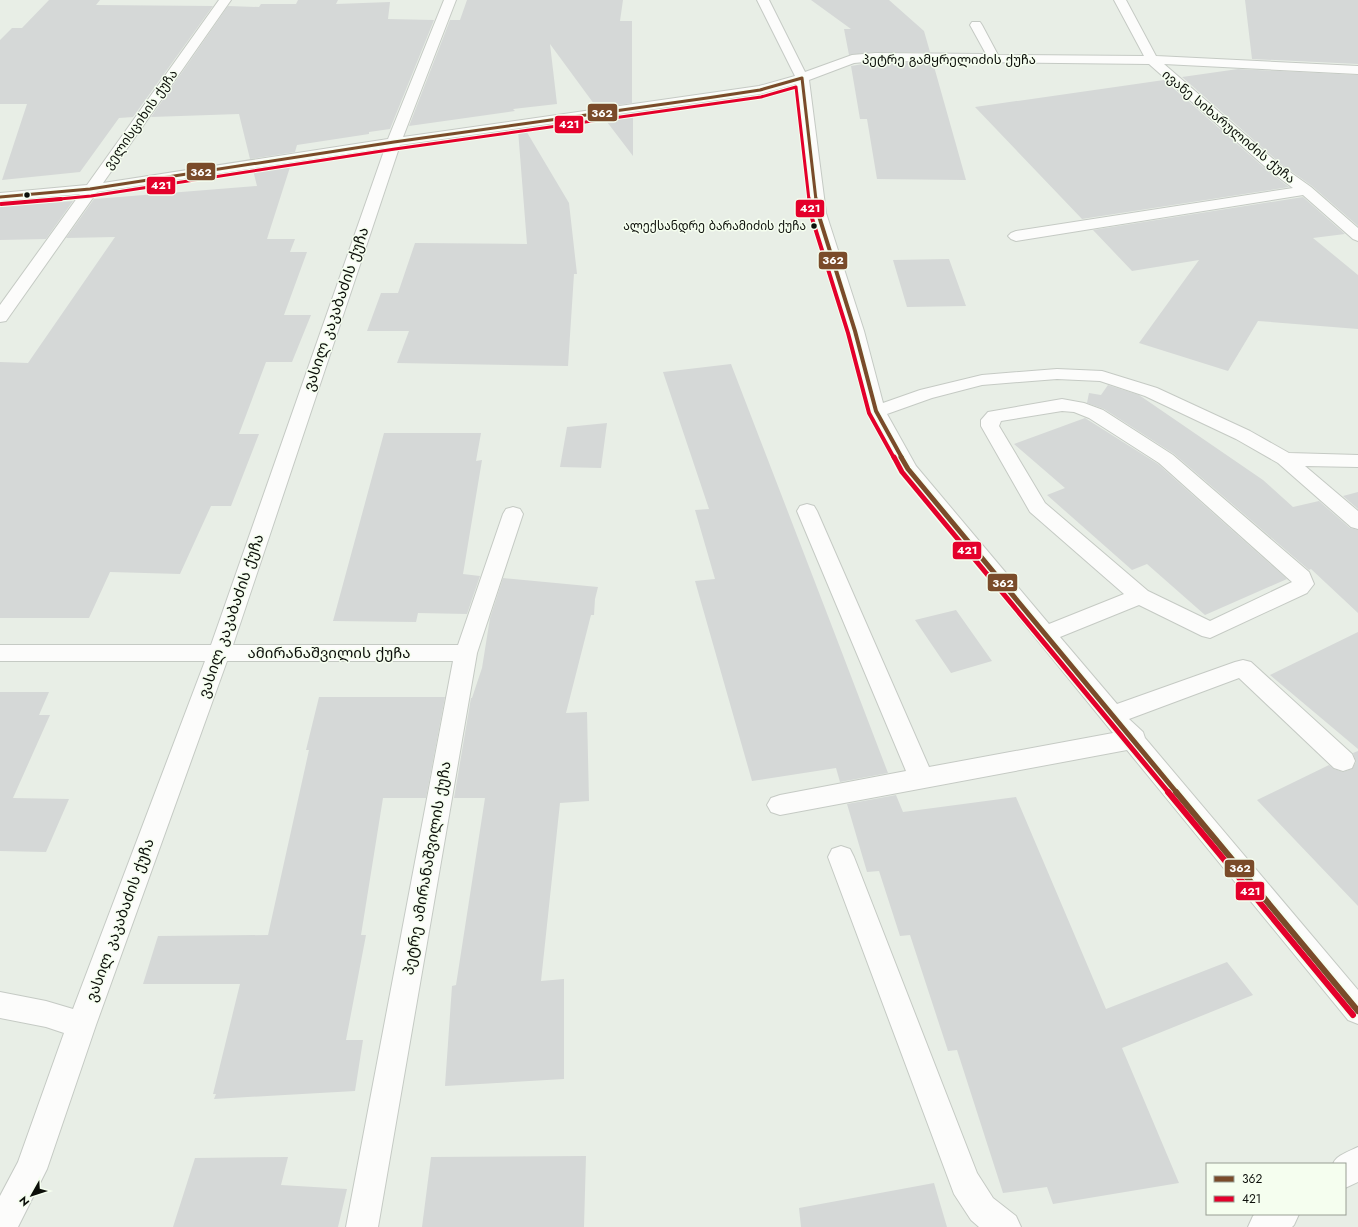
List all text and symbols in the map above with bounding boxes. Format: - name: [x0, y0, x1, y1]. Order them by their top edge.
- street label: პეტრე გამყრელიძის ქუჩა: [862, 50, 1036, 69]
- street label: ველისციხის ქუჩა: [99, 65, 182, 173]
- street label: ივანე სიხარულიძის ქუჩა: [1158, 65, 1299, 188]
- line badge: 362: [587, 103, 618, 122]
- text: 362: [591, 105, 613, 121]
- line badge: 421: [554, 115, 584, 134]
- text: 421: [559, 116, 579, 132]
- line badge: 362: [186, 162, 216, 181]
- text: 362: [190, 164, 212, 180]
- line badge: 421: [146, 176, 176, 195]
- text: 421: [151, 177, 171, 193]
- unlabelled marker: [22, 190, 32, 200]
- line badge: 421: [795, 199, 825, 218]
- text: 421: [800, 200, 820, 216]
- place label: ალექსანდრე ბარამიძის ქუჩა: [623, 217, 806, 235]
- marker: ალექსანდრე ბარამიძის ქუჩა: [809, 221, 819, 231]
- street label: ვასილ კაკაბაძის ქუჩა: [298, 224, 374, 394]
- line badge: 362: [818, 251, 848, 270]
- text: 362: [822, 252, 844, 268]
- street label: ვასილ კაკაბაძის ქუჩა: [193, 531, 269, 701]
- line badge: 421: [952, 541, 982, 560]
- text: 421: [957, 542, 977, 558]
- line badge: 362: [987, 573, 1018, 592]
- text: 362: [992, 575, 1014, 591]
- street label: ამირანაშვილის ქუჩა: [247, 642, 411, 664]
- street label: პეტრე ამირანაშვილის ქუჩა: [397, 759, 457, 977]
- street label: ვასილ კაკაბაძის ქუჩა: [80, 835, 160, 1005]
- line badge: 362: [1224, 859, 1255, 878]
- text: 362: [1229, 860, 1251, 876]
- line badge: 421: [1235, 881, 1265, 901]
- text: 421: [1240, 883, 1260, 899]
- legend: [1206, 1163, 1346, 1215]
- text: 362: [1242, 1170, 1262, 1188]
- north arrow: [12, 1175, 52, 1215]
- text: 421: [1242, 1190, 1261, 1208]
- text: N: [15, 1193, 33, 1210]

